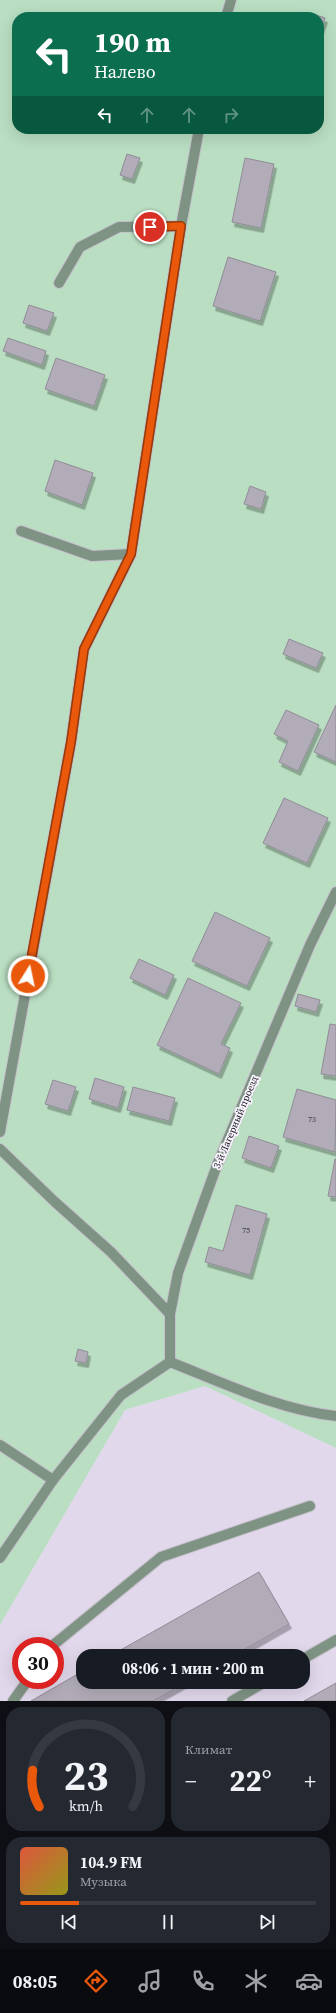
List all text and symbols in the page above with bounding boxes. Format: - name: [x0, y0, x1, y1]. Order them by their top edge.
- text: 190 m: [94, 23, 171, 61]
- icon: left: [28, 28, 80, 80]
- text: Налево: [94, 59, 156, 84]
- icon: left: [94, 104, 116, 126]
- icon: ahead: [136, 104, 158, 126]
- icon: ahead: [178, 104, 200, 126]
- icon: right: [220, 104, 242, 126]
- pin: [133, 210, 167, 244]
- icon: arrive: [139, 216, 161, 238]
- position arrow: [7, 955, 49, 997]
- street label: 3-й Лагерный проезд: [210, 1074, 261, 1170]
- house number: 73: [308, 1114, 316, 1125]
- house number: 75: [242, 1225, 250, 1236]
- speed limit sign: 30: [12, 1637, 64, 1689]
- text: 08:06 · 1 мин · 200 m: [122, 1658, 264, 1679]
- text: Климат: [185, 1741, 232, 1758]
- text: 23: [63, 1747, 108, 1804]
- text: 22°: [229, 1760, 272, 1801]
- text: −: [185, 1766, 197, 1796]
- text: +: [304, 1766, 316, 1796]
- text: km/h: [69, 1796, 103, 1816]
- text: 104.9 FM: [80, 1852, 142, 1873]
- text: Музыка: [80, 1873, 127, 1890]
- icon: previous: [58, 1911, 80, 1933]
- icon: pause: [157, 1911, 179, 1933]
- icon: next: [256, 1911, 278, 1933]
- icon: directions: [82, 1967, 110, 1995]
- icon: music: [136, 1967, 164, 1995]
- icon: phone: [189, 1967, 217, 1995]
- icon: climate: [242, 1967, 270, 1995]
- icon: car: [295, 1967, 323, 1995]
- text: 08:05: [13, 1969, 57, 1994]

